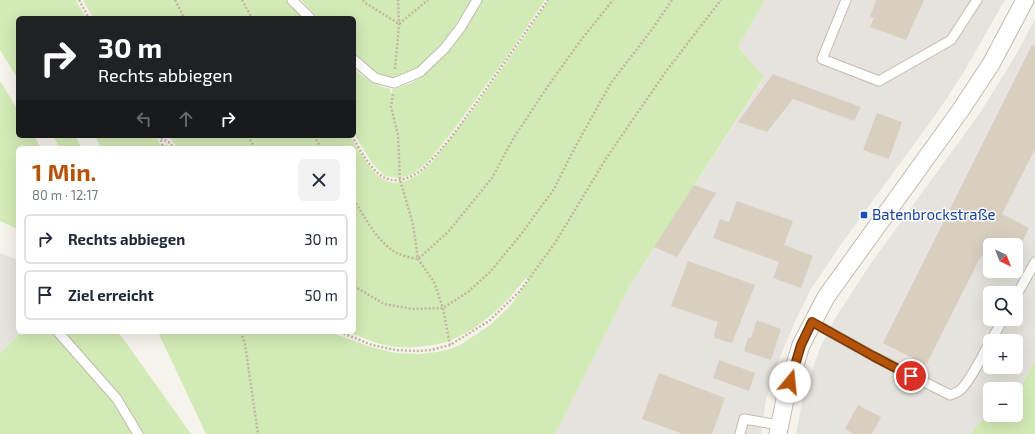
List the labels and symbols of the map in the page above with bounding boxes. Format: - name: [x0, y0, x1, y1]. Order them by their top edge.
- place label: Batenbrockstraße: [872, 205, 996, 223]
- marker: Batenbrockstraße: [859, 210, 869, 220]
- north arrow: [983, 238, 1023, 278]
- pin: [894, 359, 928, 393]
- position arrow: [769, 361, 811, 403]

